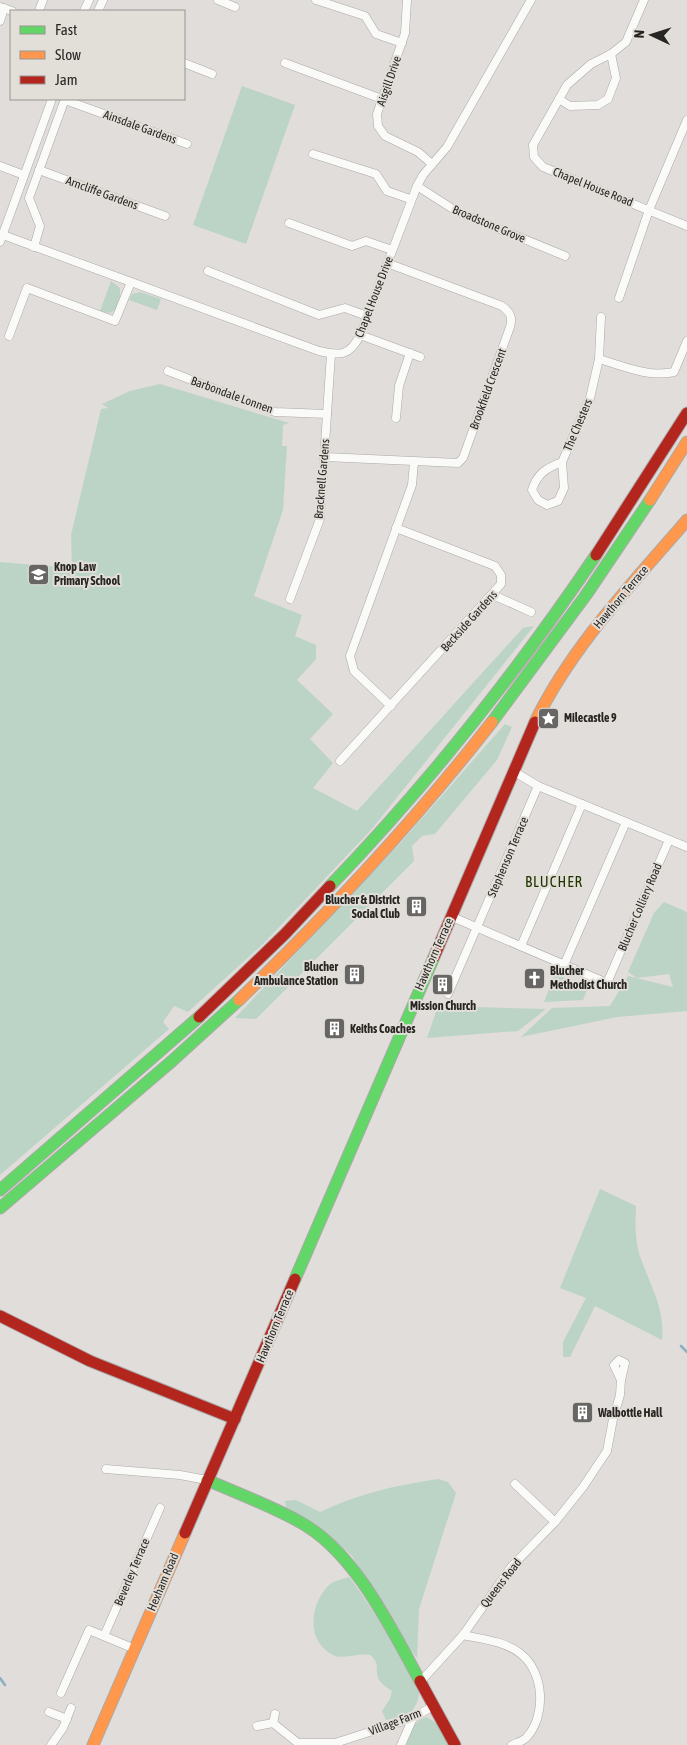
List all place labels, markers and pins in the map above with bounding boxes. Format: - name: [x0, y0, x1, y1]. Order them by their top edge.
- place label: Knop Law Primary School: [54, 560, 121, 588]
- school or university icon: Knop Law Primary School: [26, 562, 50, 586]
- place icon: Milecastle 9: [536, 706, 560, 730]
- place label: Milecastle 9: [564, 711, 617, 725]
- place label: Blucher & District Social Club: [325, 893, 401, 921]
- building icon: Blucher & District Social Club: [404, 895, 428, 919]
- place label: Blucher Ambulance Station: [253, 960, 338, 988]
- building icon: Blucher Ambulance Station: [342, 962, 366, 986]
- place label: Blucher Methodist Church: [550, 964, 627, 992]
- church icon: Blucher Methodist Church: [522, 966, 546, 990]
- building icon: Mission Church: [431, 973, 455, 997]
- place label: Mission Church: [410, 999, 476, 1013]
- building icon: Keiths Coaches: [322, 1017, 346, 1041]
- place label: Keiths Coaches: [350, 1022, 416, 1036]
- building icon: Walbottle Hall: [570, 1401, 594, 1425]
- place label: Walbottle Hall: [597, 1406, 663, 1420]

